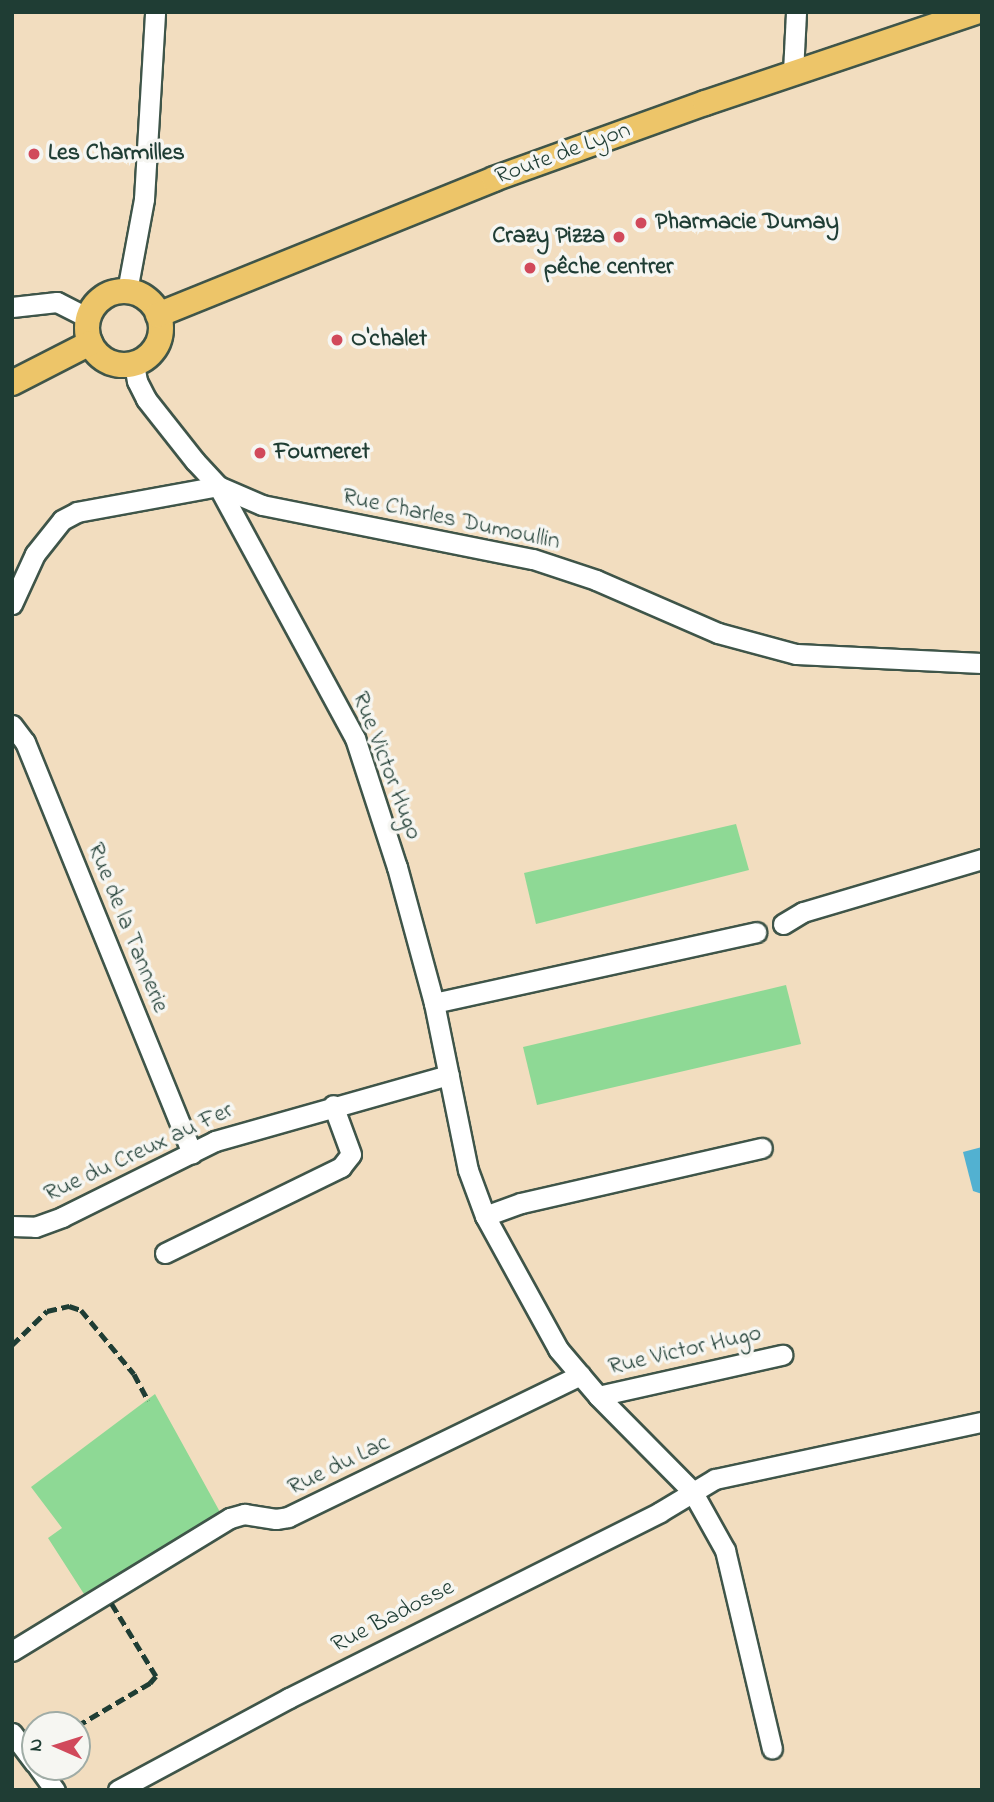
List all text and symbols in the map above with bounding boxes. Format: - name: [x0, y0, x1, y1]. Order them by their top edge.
- street label: Route de Lyon: [491, 116, 635, 192]
- place label: Les Charmilles: [48, 140, 185, 168]
- marker: Les Charmilles: [26, 146, 42, 162]
- place label: Pharmacie Dumay: [655, 209, 839, 237]
- marker: Pharmacie Dumay: [633, 215, 649, 231]
- place label: Crazy Pizza: [492, 223, 605, 251]
- marker: Crazy Pizza: [611, 229, 627, 245]
- place label: pêche centrer: [544, 254, 674, 282]
- marker: pêche centrer: [522, 260, 538, 276]
- place label: O'chalet: [351, 326, 427, 354]
- marker: O'chalet: [329, 332, 345, 348]
- place label: Fourneret: [274, 439, 370, 467]
- marker: Fourneret: [252, 445, 268, 461]
- street label: Rue Charles Dumoullin: [339, 483, 563, 557]
- street label: Rue Victor Hugo: [345, 688, 427, 844]
- street label: Rue de la Tannerie: [80, 839, 174, 1017]
- street label: Rue du Creux au Fer: [40, 1097, 238, 1209]
- street label: Rue Victor Hugo: [606, 1319, 764, 1383]
- street label: Rue du Lac: [284, 1429, 394, 1503]
- street label: Rue Badosse: [327, 1574, 459, 1660]
- north arrow: [21, 1711, 91, 1781]
- text: N: [23, 1738, 50, 1752]

